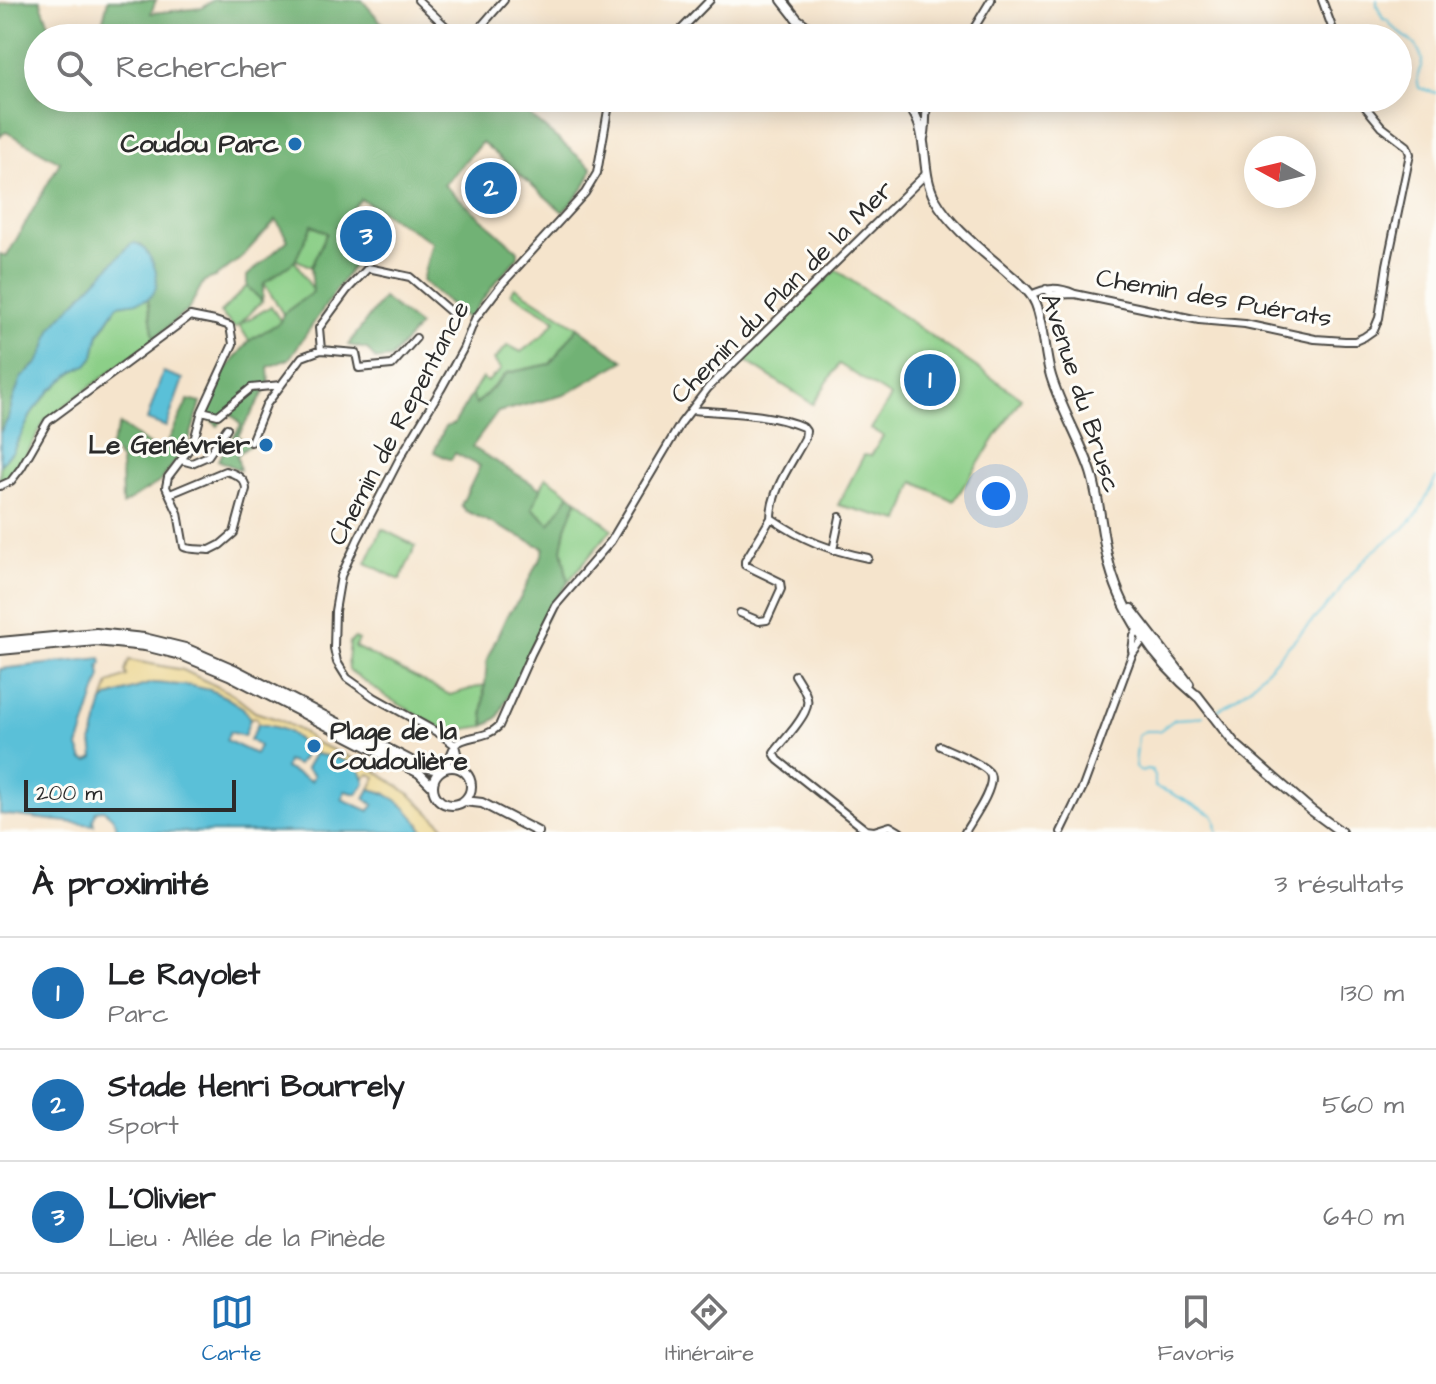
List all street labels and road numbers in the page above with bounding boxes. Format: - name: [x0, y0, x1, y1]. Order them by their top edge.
- street label: Chemin du Plan de la Mer: [662, 172, 902, 412]
- street label: Chemin des Puérats: [1093, 260, 1335, 336]
- street label: Avenue du Brusc: [1032, 289, 1130, 497]
- street label: Chemin de Repentance: [319, 294, 479, 552]

